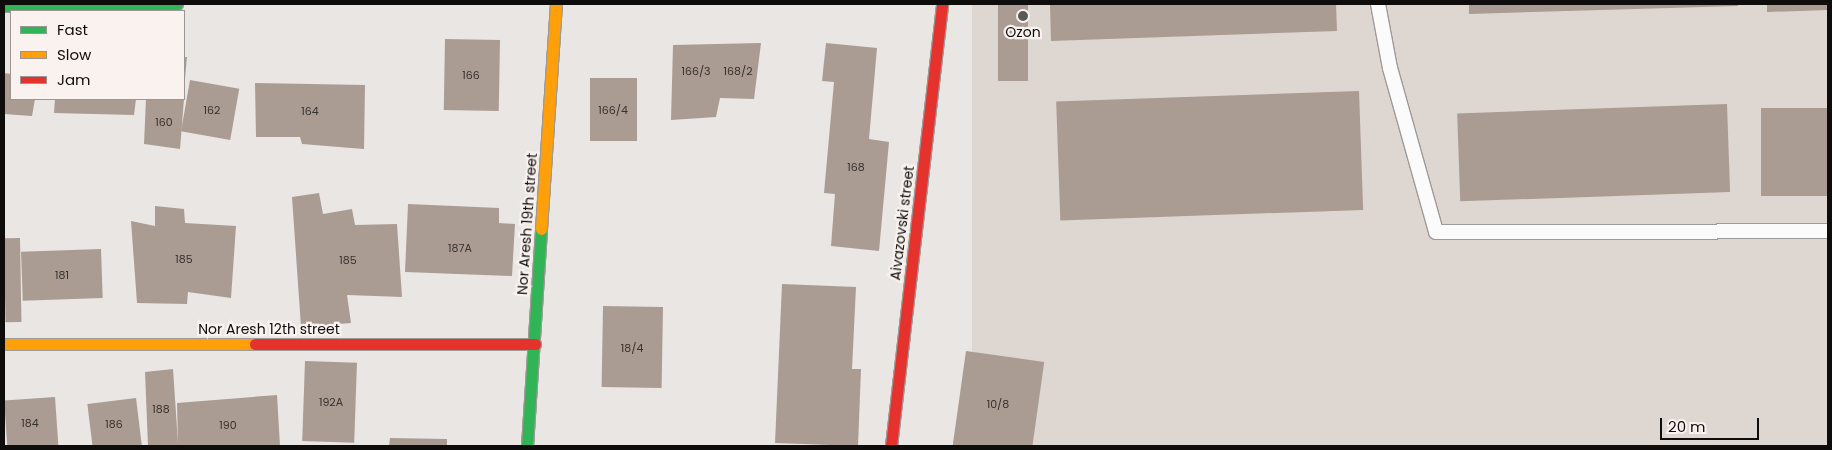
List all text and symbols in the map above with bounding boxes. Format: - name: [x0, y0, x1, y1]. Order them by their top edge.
- legend: [10, 10, 185, 100]
- marker: Ozon: [1017, 10, 1029, 22]
- text: Fast: [57, 19, 88, 40]
- place label: Ozon: [1005, 24, 1041, 40]
- text: Slow: [57, 44, 91, 65]
- house number: 166/3: [681, 64, 711, 78]
- house number: 168/2: [723, 64, 753, 78]
- house number: 166: [462, 68, 480, 82]
- text: Jam: [57, 69, 91, 90]
- house number: 162: [204, 103, 220, 117]
- house number: 166/4: [598, 103, 628, 117]
- house number: 164: [301, 104, 319, 118]
- house number: 160: [155, 115, 173, 129]
- street label: Nor Aresh 19th street: [514, 152, 540, 296]
- house number: 168: [847, 160, 865, 174]
- street label: Aivazovski street: [887, 165, 917, 281]
- house number: 187A: [448, 241, 472, 255]
- house number: 185: [175, 252, 193, 266]
- house number: 185: [339, 253, 357, 267]
- house number: 181: [55, 268, 69, 282]
- street label: Nor Aresh 12th street: [198, 321, 340, 337]
- house number: 18/4: [621, 341, 643, 355]
- house number: 192A: [319, 395, 343, 409]
- house number: 10/8: [987, 397, 1009, 411]
- house number: 188: [152, 402, 170, 416]
- scale bar: [1662, 408, 1761, 440]
- house number: 184: [21, 416, 39, 430]
- text: 20 m: [1668, 416, 1706, 437]
- house number: 186: [105, 417, 123, 431]
- house number: 190: [219, 418, 237, 432]

